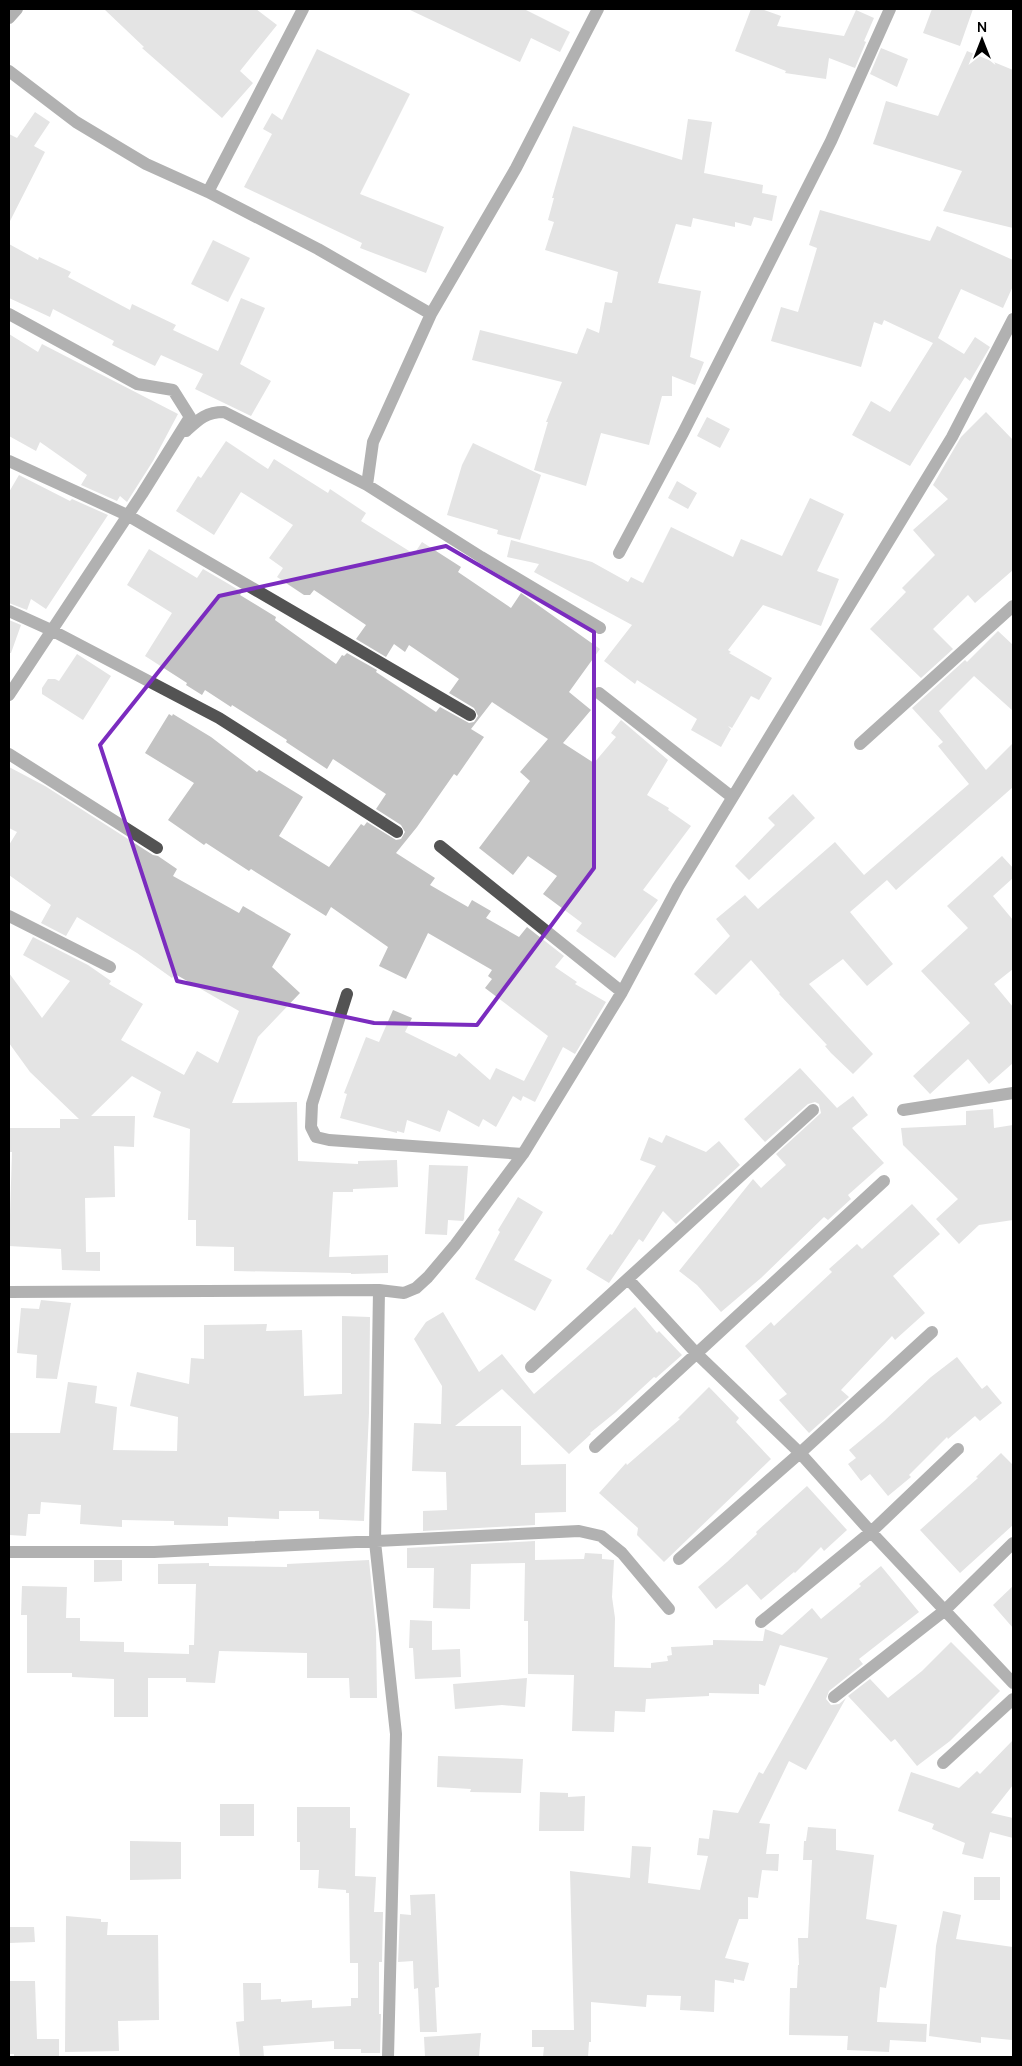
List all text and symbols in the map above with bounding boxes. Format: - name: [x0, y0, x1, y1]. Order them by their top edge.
- north arrow: [957, 15, 1007, 65]
- text: N: [977, 17, 987, 36]

